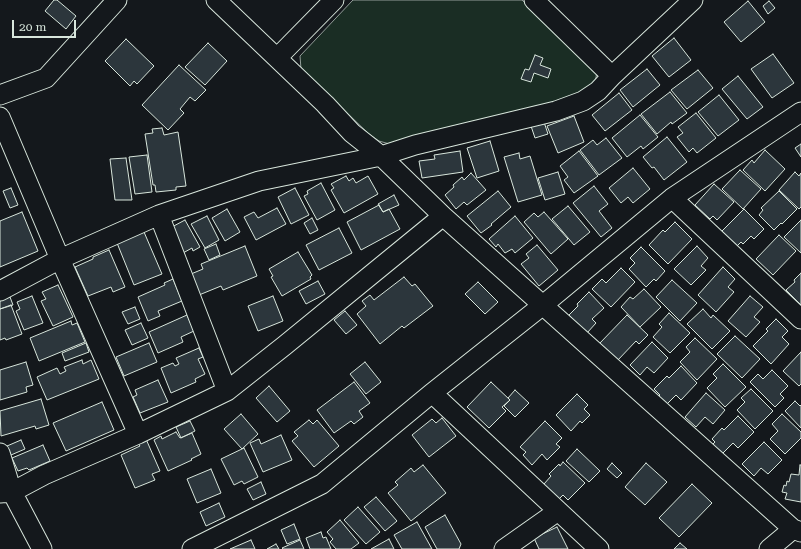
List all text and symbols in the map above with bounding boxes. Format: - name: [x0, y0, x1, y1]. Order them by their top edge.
- scale bar: [14, 12, 78, 38]
- text: 20 m: [19, 20, 46, 34]

